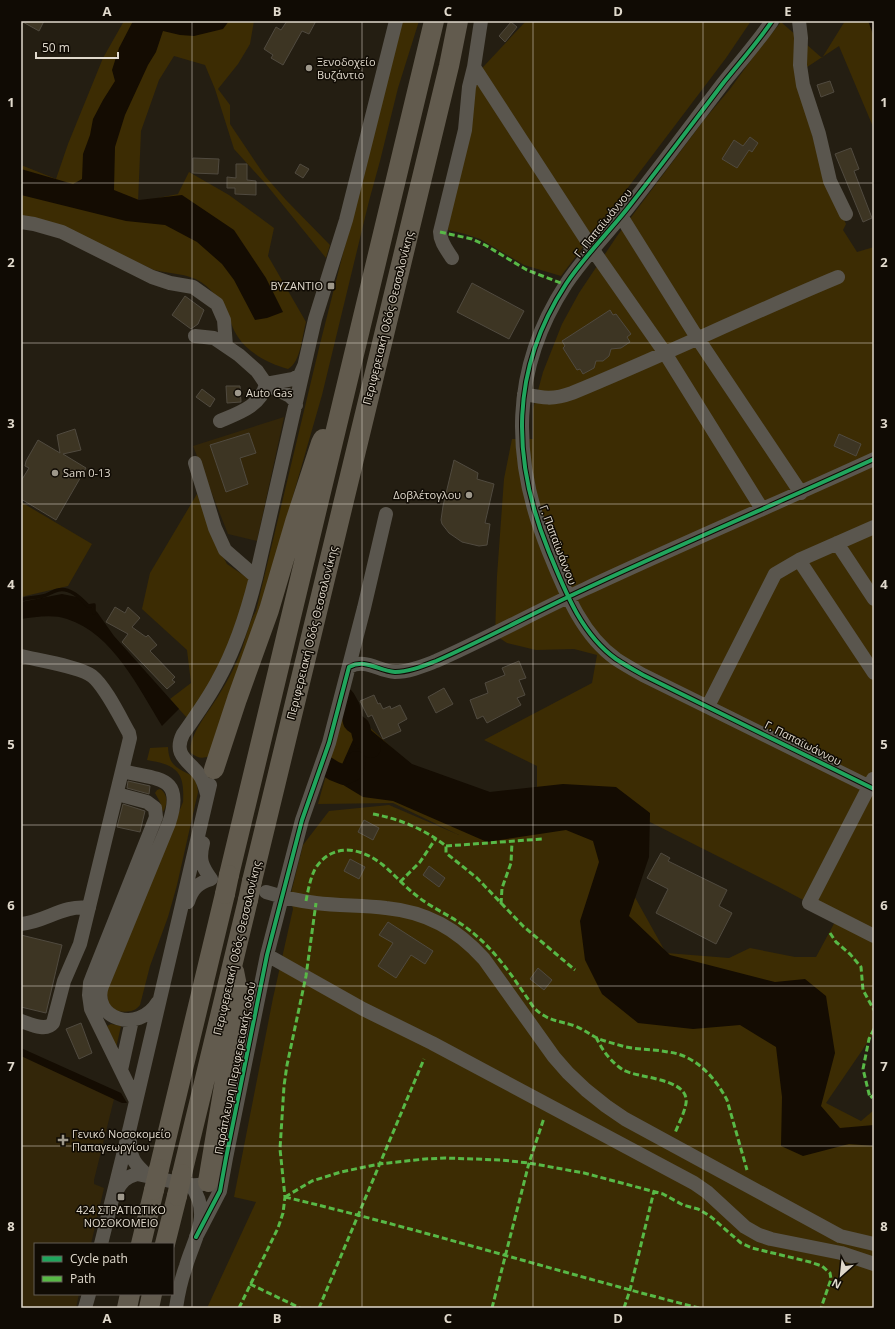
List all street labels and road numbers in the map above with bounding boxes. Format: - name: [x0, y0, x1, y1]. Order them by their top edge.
- street label: Γ. Παπαϊωάννου: [570, 185, 635, 260]
- street label: Περιφερειακή Οδός Θεσσαλονίκης: [359, 230, 416, 406]
- street label: Γ. Παπαϊωάννου: [536, 503, 581, 587]
- street label: Περιφερειακή Οδός Θεσσαλονίκης: [283, 545, 340, 721]
- street label: Γ. Παπαϊωάννου: [762, 717, 844, 768]
- street label: Περιφερειακή Οδός Θεσσαλονίκης: [209, 859, 264, 1036]
- street label: Παράπλευρη Περιφερειακής οδού: [210, 980, 259, 1156]

